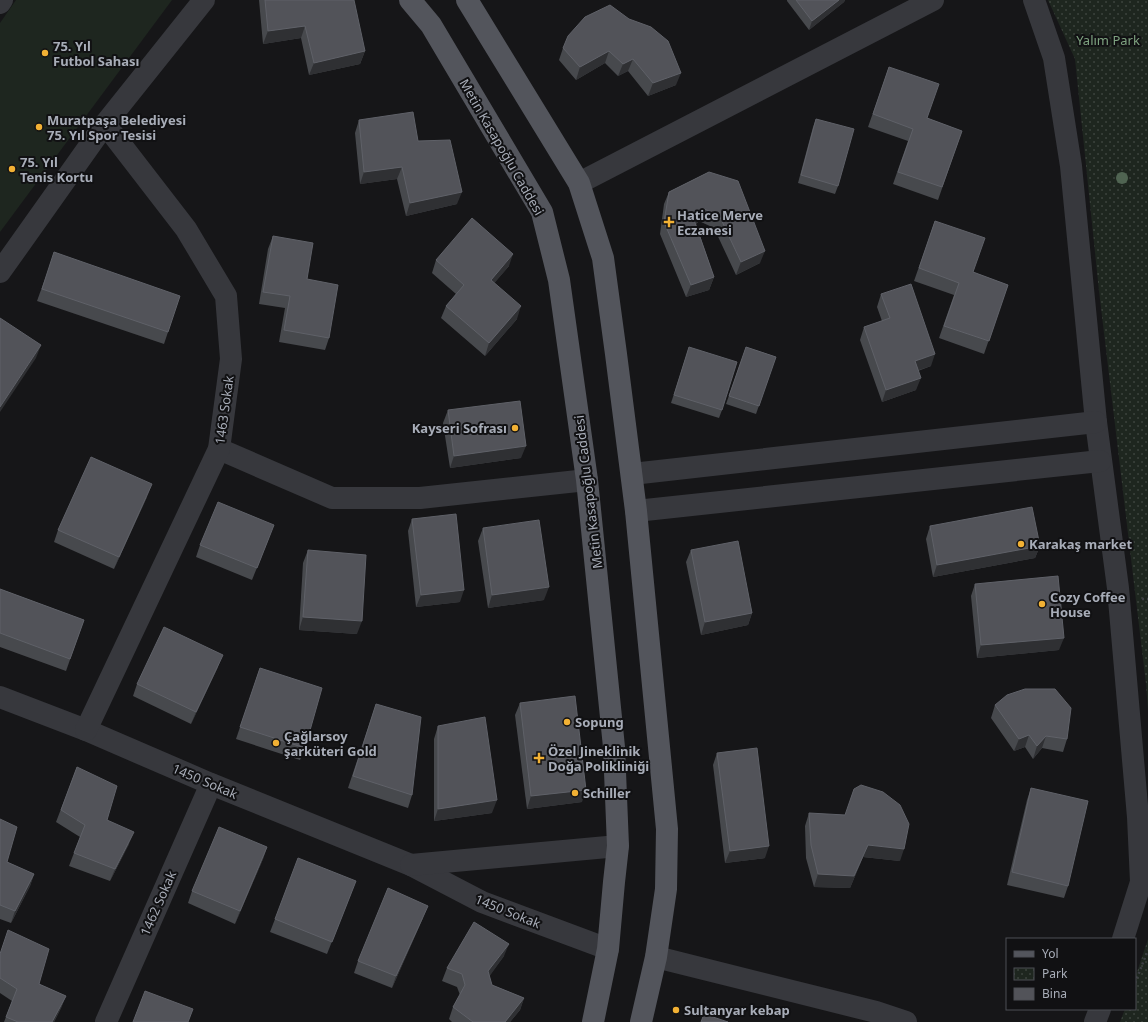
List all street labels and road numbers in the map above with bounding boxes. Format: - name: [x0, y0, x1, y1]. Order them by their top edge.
- street label: Metin Kasapoğlu Caddesi: [456, 76, 548, 218]
- street label: 1463 Sokak: [210, 374, 238, 446]
- street label: Metin Kasapoğlu Caddesi: [570, 414, 606, 570]
- street label: 1450 Sokak: [170, 759, 240, 803]
- street label: 1462 Sokak: [136, 868, 180, 938]
- street label: 1450 Sokak: [472, 890, 544, 932]

